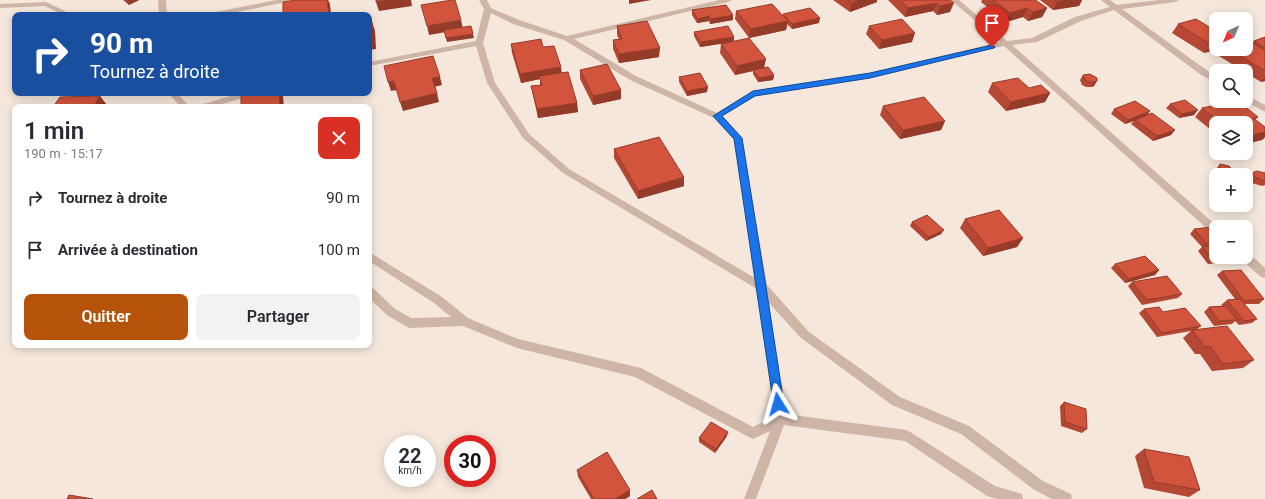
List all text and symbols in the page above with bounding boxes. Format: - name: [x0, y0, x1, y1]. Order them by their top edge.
- pin: [975, 6, 1009, 47]
- icon: arrive: [981, 12, 1003, 34]
- north arrow: [1209, 12, 1253, 56]
- map controls: [1209, 12, 1253, 264]
- text: 90 m: [90, 27, 153, 60]
- icon: right: [24, 28, 76, 80]
- text: Tournez à droite: [90, 61, 219, 82]
- button: search: [1209, 64, 1253, 108]
- button: layers: [1209, 116, 1253, 160]
- text: 1 min: [24, 117, 84, 145]
- button: close: [318, 117, 360, 159]
- text: 190 m · 15:17: [24, 146, 103, 161]
- button: +: [1209, 168, 1253, 212]
- icon: right: [24, 187, 46, 209]
- text: Tournez à droite: [58, 189, 167, 207]
- text: 90 m: [326, 189, 360, 207]
- button: −: [1209, 220, 1253, 264]
- icon: arrive: [24, 239, 46, 261]
- text: Arrivée à destination: [58, 241, 198, 259]
- text: 100 m: [318, 241, 360, 259]
- button: Quitter: [24, 294, 188, 340]
- button: Partager: [196, 294, 360, 340]
- position arrow: [757, 383, 799, 425]
- speed limit sign: 30: [444, 435, 496, 487]
- text: 22: [399, 444, 421, 468]
- text: km/h: [398, 465, 422, 476]

